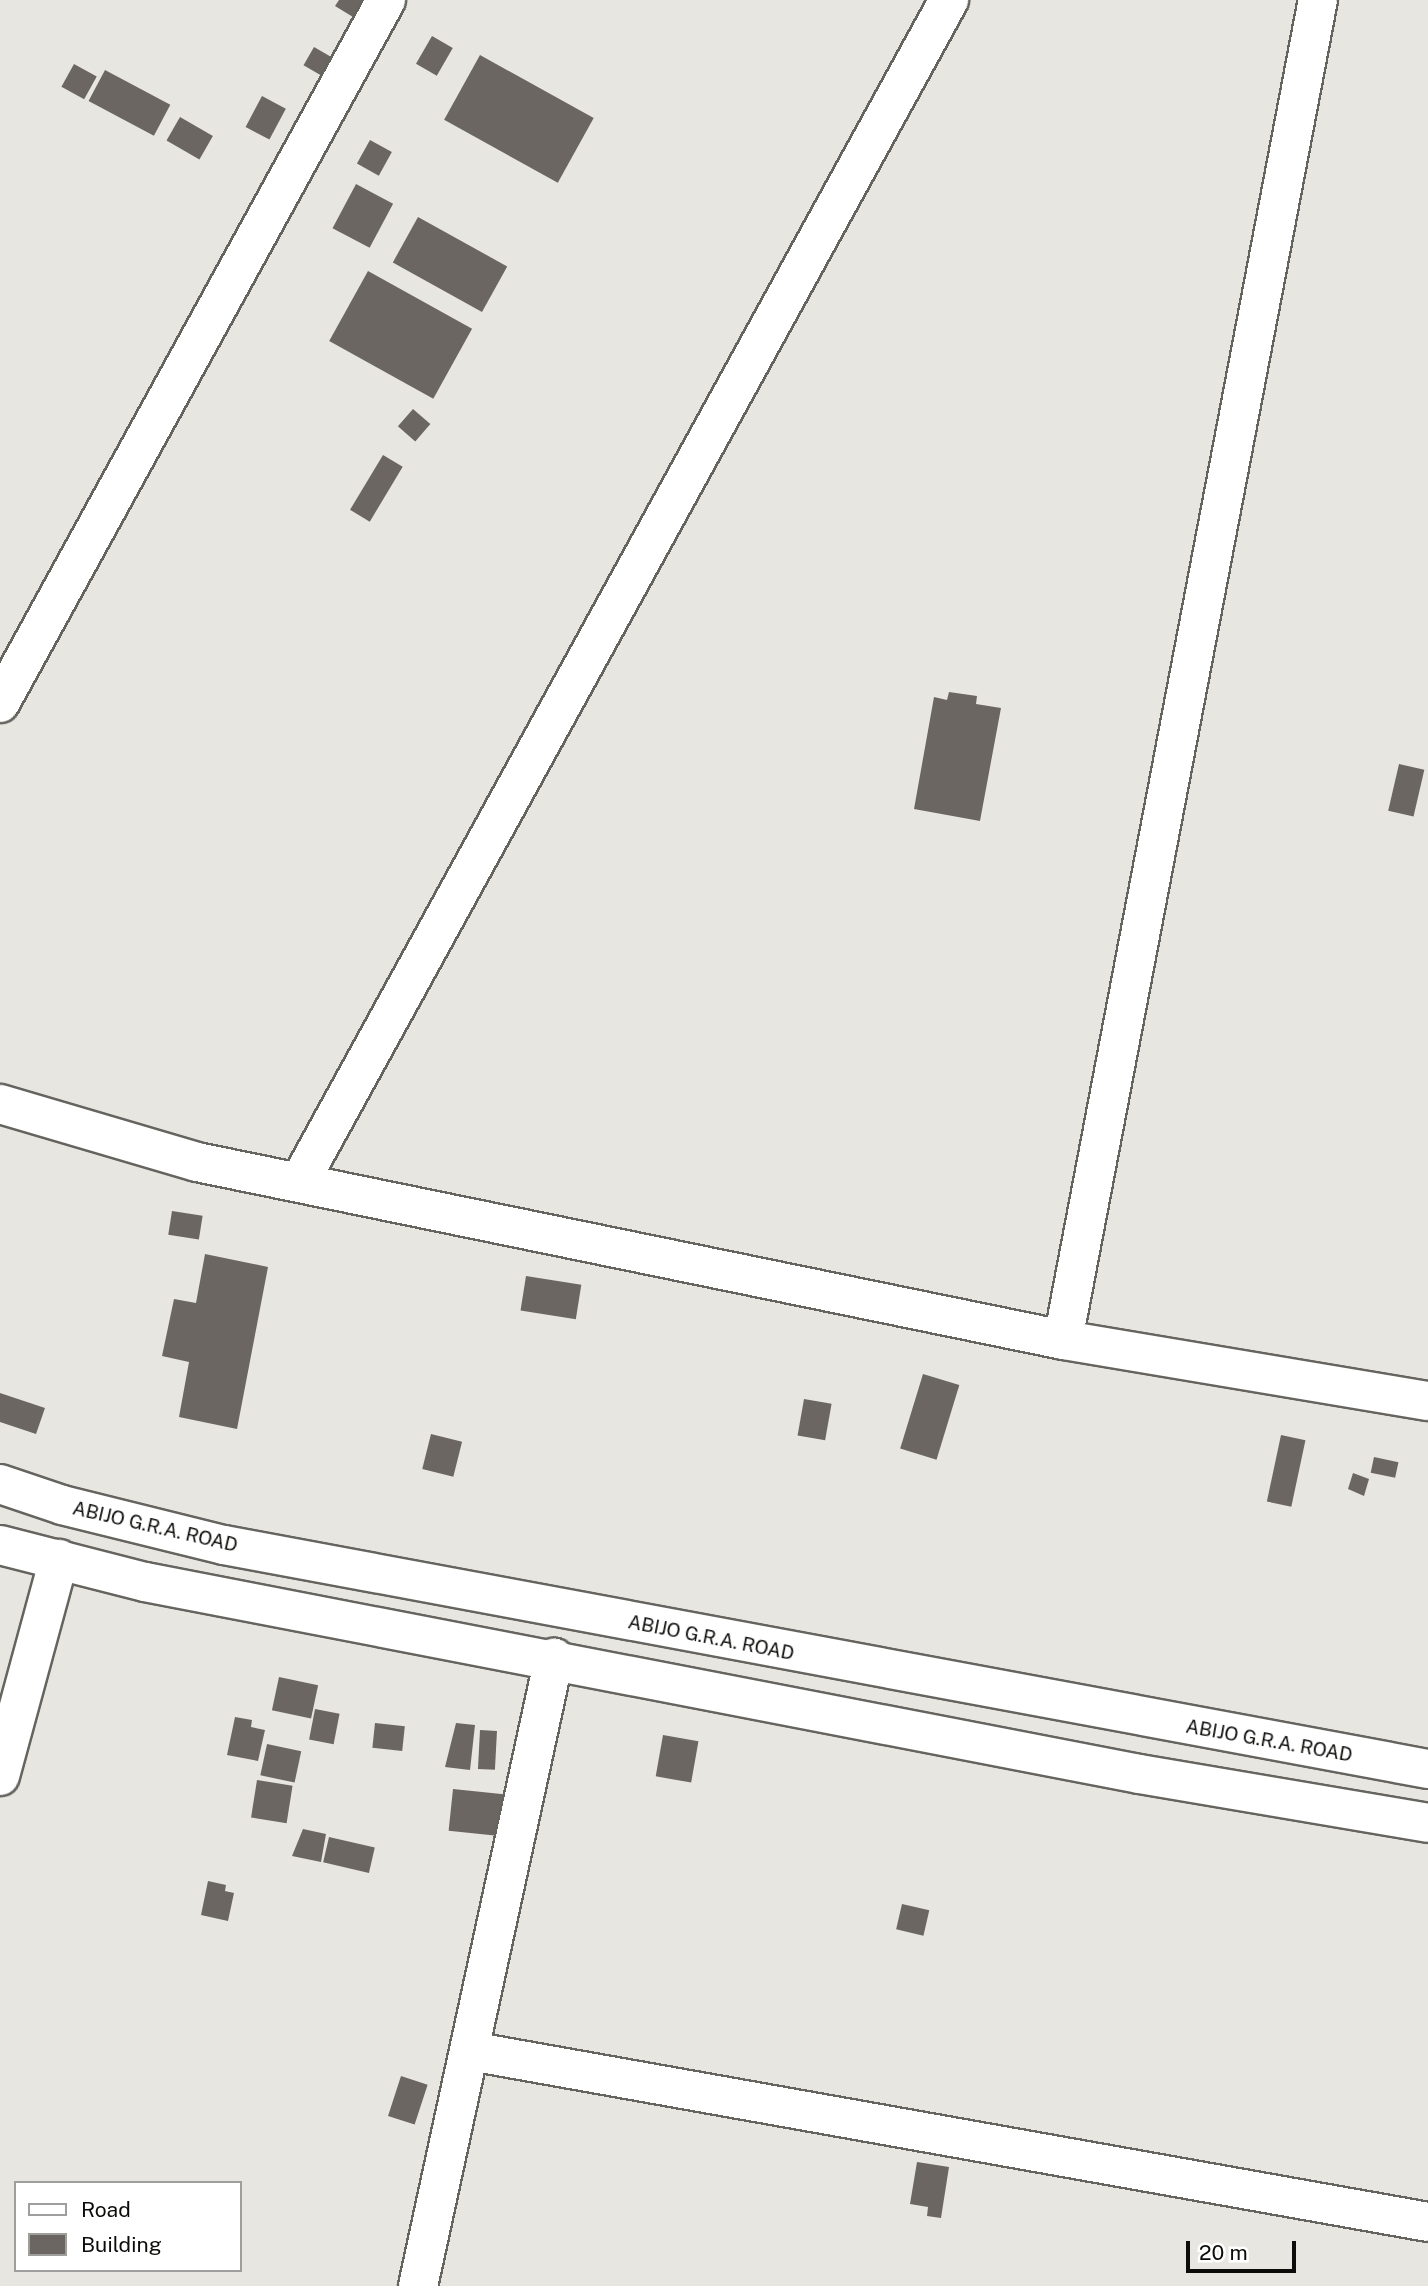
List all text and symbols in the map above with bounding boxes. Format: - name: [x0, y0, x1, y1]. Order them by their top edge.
- street label: ABIJO G.R.A. ROAD: [70, 1497, 240, 1557]
- street label: ABIJO G.R.A. ROAD: [626, 1611, 796, 1665]
- street label: ABIJO G.R.A. ROAD: [1184, 1715, 1354, 1767]
- legend: [14, 2181, 242, 2272]
- text: Road: [81, 2197, 131, 2222]
- scale bar: [1190, 2226, 1300, 2270]
- text: Building: [81, 2232, 162, 2257]
- text: 20 m: [1199, 2240, 1248, 2265]

